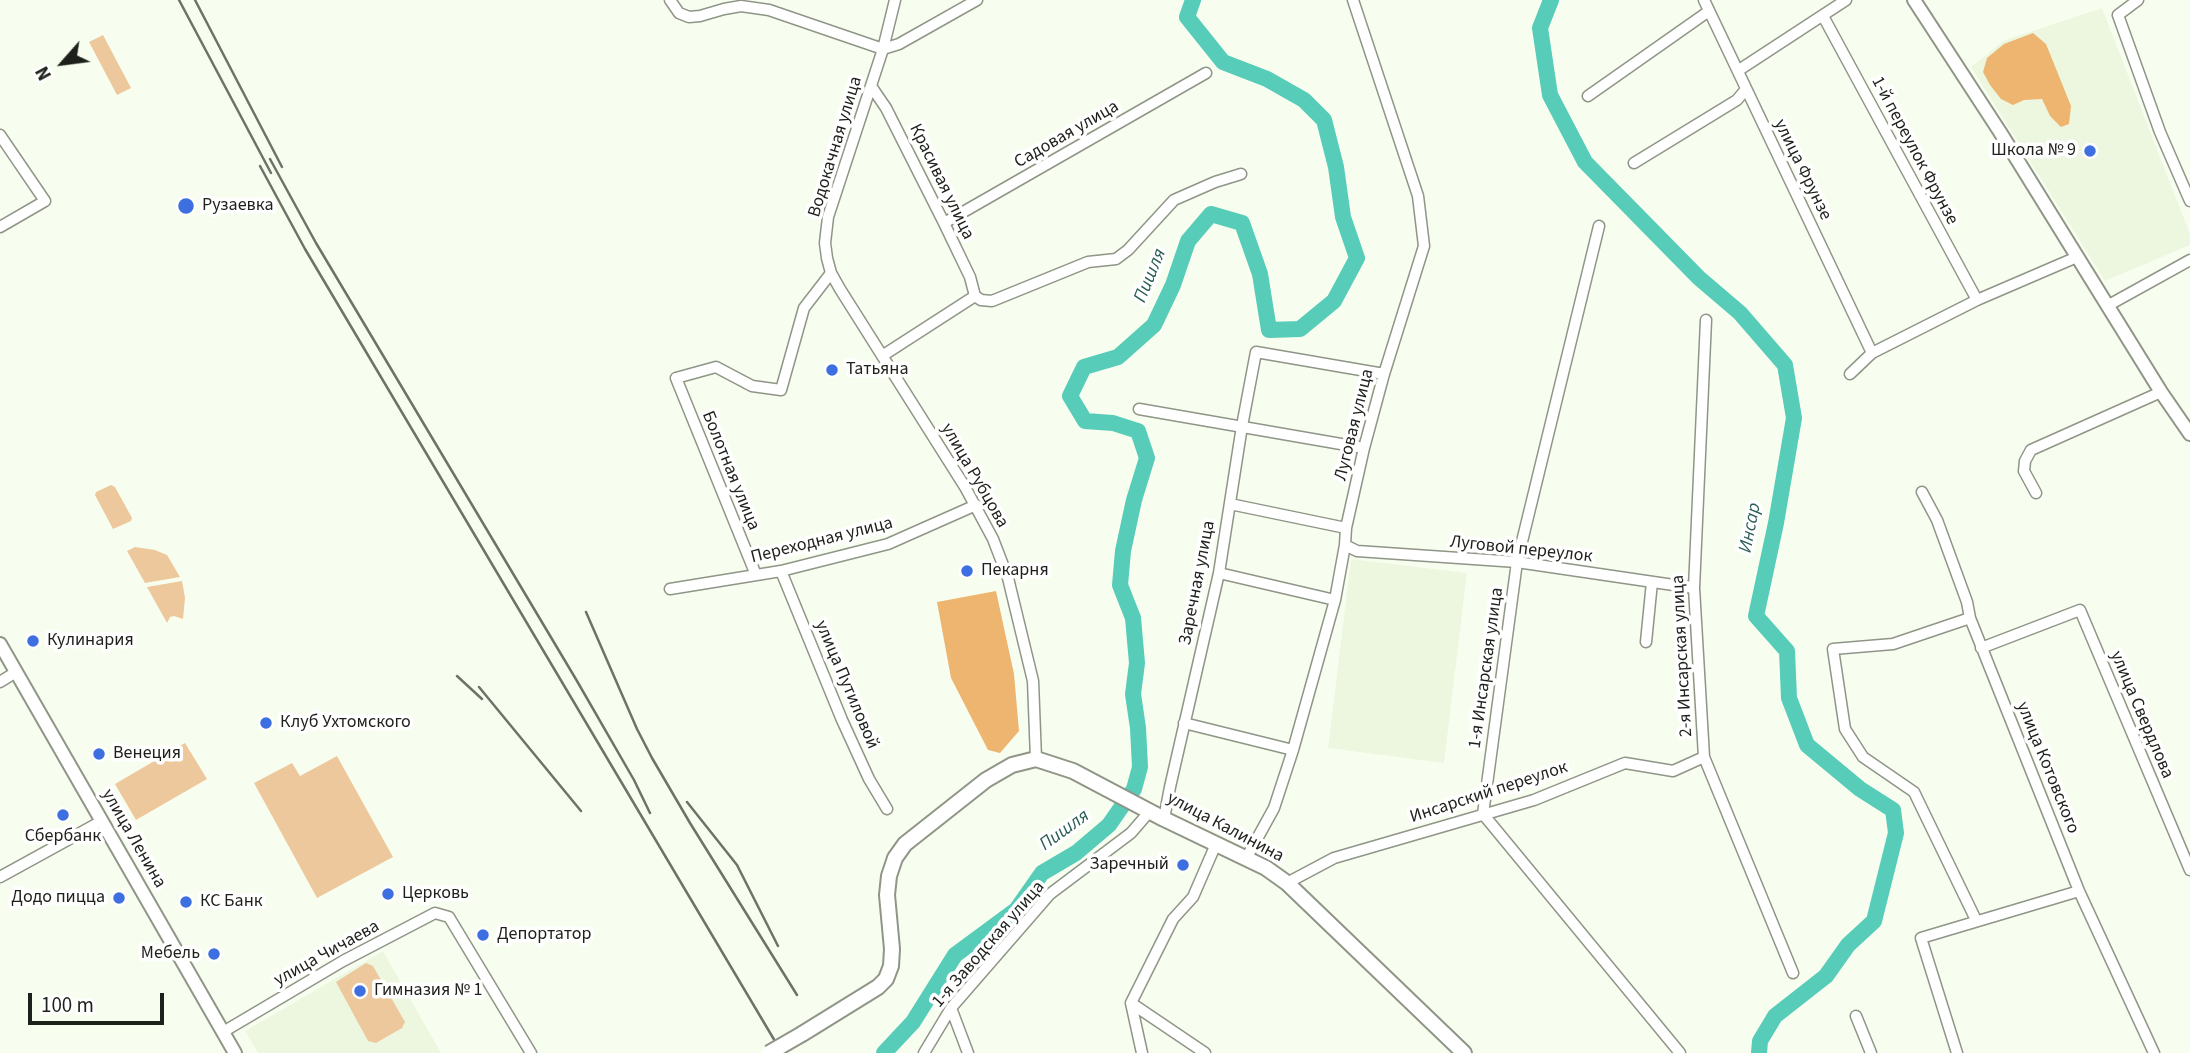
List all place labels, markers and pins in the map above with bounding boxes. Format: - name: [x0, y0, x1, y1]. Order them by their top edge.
- place label: Школа № 9: [1991, 140, 2076, 162]
- marker: Школа № 9: [2082, 143, 2098, 159]
- place label: Рузаевка: [202, 195, 274, 217]
- marker: Рузаевка: [176, 196, 196, 216]
- place label: Татьяна: [846, 359, 909, 381]
- marker: Татьяна: [824, 362, 840, 378]
- place label: Пекарня: [981, 560, 1049, 582]
- marker: Пекарня: [959, 563, 975, 579]
- place label: Кулинария: [47, 630, 134, 652]
- marker: Кулинария: [25, 633, 41, 649]
- place label: Клуб Ухтомского: [280, 712, 411, 734]
- marker: Клуб Ухтомского: [258, 715, 274, 731]
- place label: Венеция: [113, 743, 181, 765]
- marker: Венеция: [91, 746, 107, 762]
- marker: Сбербанк: [55, 807, 71, 823]
- place label: Сбербанк: [25, 826, 101, 848]
- place label: Заречный: [1089, 854, 1169, 876]
- marker: Заречный: [1175, 857, 1191, 873]
- place label: Церковь: [402, 883, 469, 905]
- marker: Церковь: [380, 886, 396, 902]
- place label: Додо пицца: [11, 887, 105, 909]
- marker: Додо пицца: [111, 890, 127, 906]
- place label: КС Банк: [200, 891, 263, 913]
- marker: КС Банк: [178, 894, 194, 910]
- place label: Депортатор: [497, 924, 591, 946]
- marker: Депортатор: [475, 927, 491, 943]
- place label: Мебель: [141, 943, 200, 965]
- marker: Мебель: [206, 946, 222, 962]
- place label: Гимназия № 1: [374, 980, 483, 1002]
- marker: Гимназия № 1: [352, 983, 368, 999]

